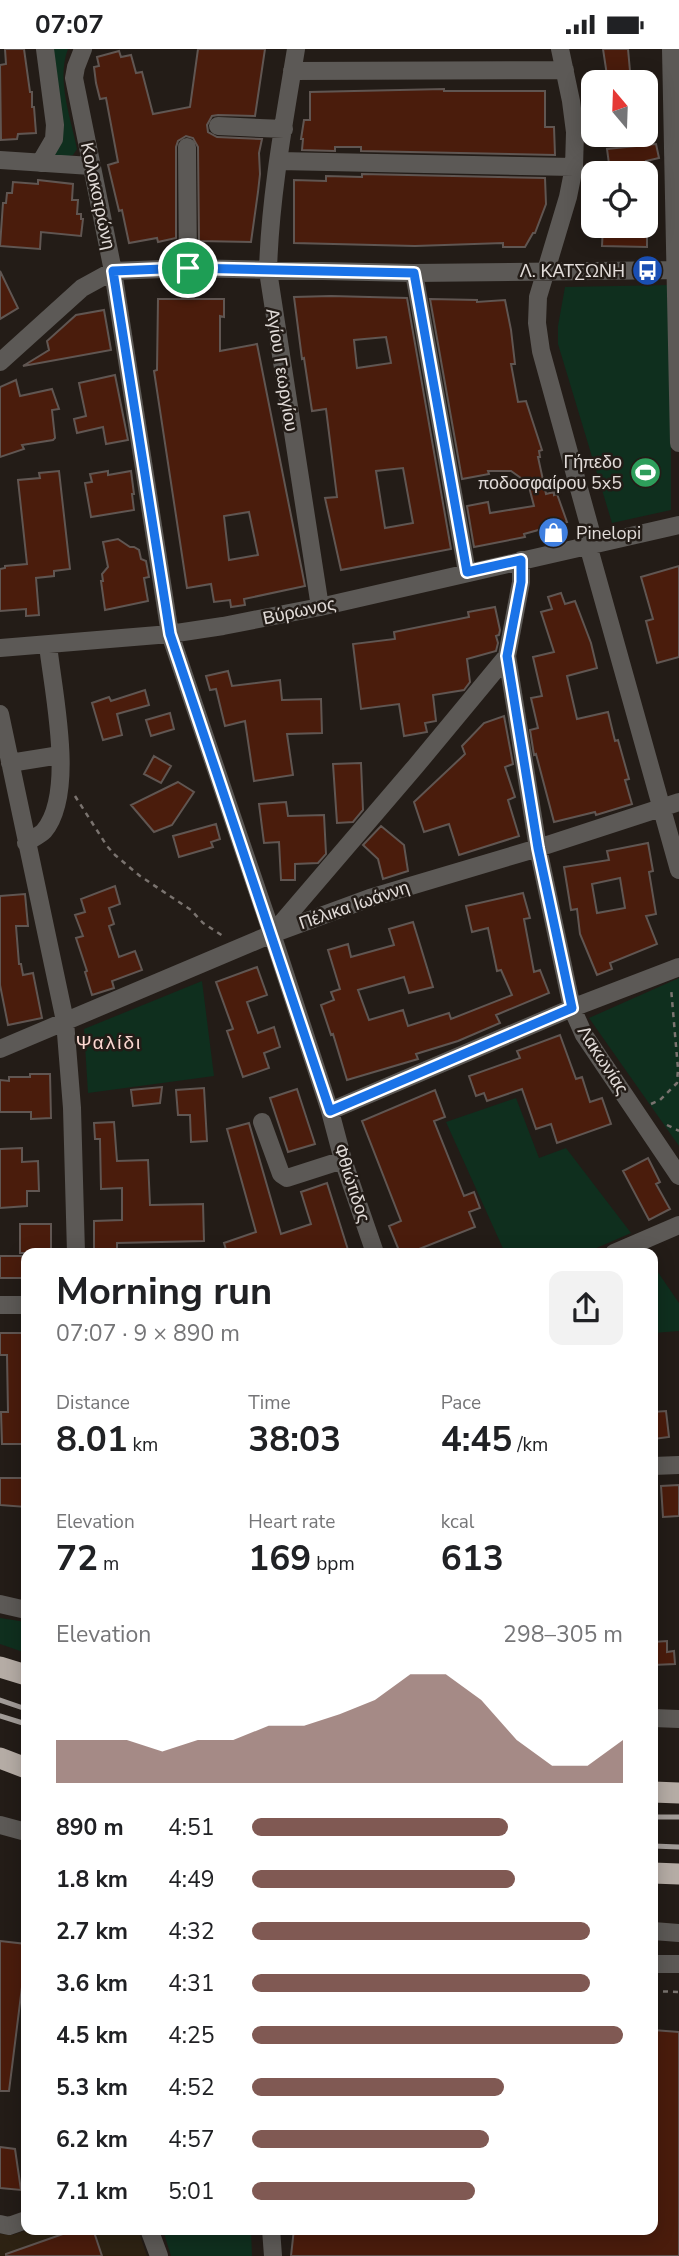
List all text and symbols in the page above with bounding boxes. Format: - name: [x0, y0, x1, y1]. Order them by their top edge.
- text: 07:07: [35, 7, 104, 42]
- north arrow: [581, 70, 658, 147]
- map controls: [581, 70, 658, 238]
- street label: Κολοκοτρώνη: [75, 140, 121, 252]
- button: locate: [581, 161, 658, 238]
- pin: [158, 238, 218, 298]
- icon: arrive: [169, 249, 207, 287]
- bus stop icon: Λ. ΚΑΤΣΩΝΗ: [631, 254, 665, 288]
- place label: Λ. ΚΑΤΣΩΝΗ: [520, 259, 625, 283]
- street label: Αγίου Γεωργίου: [260, 307, 304, 433]
- place label: Γήπεδο ποδοσφαίρου 5x5: [478, 450, 622, 495]
- sports icon: Γήπεδο ποδοσφαίρου 5x5: [628, 455, 662, 489]
- shop icon: Pinelopi: [536, 516, 570, 550]
- place label: Pinelopi: [576, 521, 641, 545]
- street label: Βύρωνος: [260, 592, 338, 630]
- street label: Πέλικα Ιωάννη: [296, 875, 412, 935]
- street label: Λακωνίας: [572, 1021, 634, 1099]
- district label: Ψαλίδι: [76, 1030, 142, 1056]
- street label: Φθιώτιδος: [328, 1140, 376, 1226]
- text: Morning run: [56, 1266, 272, 1317]
- button: share: [549, 1271, 623, 1345]
- text: 07:07 · 9 × 890 m: [56, 1318, 240, 1349]
- text: Distance: [56, 1390, 130, 1416]
- text: Time: [248, 1390, 291, 1416]
- text: Pace: [441, 1390, 481, 1416]
- text: 8.01: [56, 1416, 128, 1463]
- text: 38:03: [248, 1416, 341, 1463]
- text: 4:45: [441, 1416, 512, 1463]
- text: km: [128, 1432, 158, 1458]
- text: /km: [512, 1432, 548, 1458]
- text: Elevation: [56, 1509, 135, 1535]
- text: Heart rate: [248, 1509, 335, 1535]
- text: kcal: [441, 1509, 474, 1535]
- text: 72: [56, 1535, 98, 1582]
- text: 169: [248, 1535, 311, 1582]
- text: 613: [441, 1535, 504, 1582]
- text: m: [98, 1551, 119, 1577]
- text: bpm: [311, 1551, 355, 1577]
- text: Elevation: [56, 1619, 151, 1650]
- text: 298–305 m: [503, 1619, 623, 1650]
- text: 890 m: [56, 1812, 124, 1843]
- text: 4:51: [168, 1812, 215, 1843]
- text: 1.8 km: [56, 1864, 128, 1895]
- text: 4:49: [168, 1864, 215, 1895]
- text: 2.7 km: [56, 1916, 128, 1947]
- text: 4:32: [168, 1916, 215, 1947]
- text: 3.6 km: [56, 1968, 128, 1999]
- text: 4:31: [168, 1968, 215, 1999]
- text: 4.5 km: [56, 2020, 128, 2051]
- text: 4:25: [168, 2020, 215, 2051]
- text: 5.3 km: [56, 2072, 128, 2103]
- text: 4:52: [168, 2072, 215, 2103]
- text: 6.2 km: [56, 2124, 128, 2155]
- text: 4:57: [168, 2124, 215, 2155]
- text: 7.1 km: [56, 2176, 128, 2207]
- text: 5:01: [168, 2176, 215, 2207]

